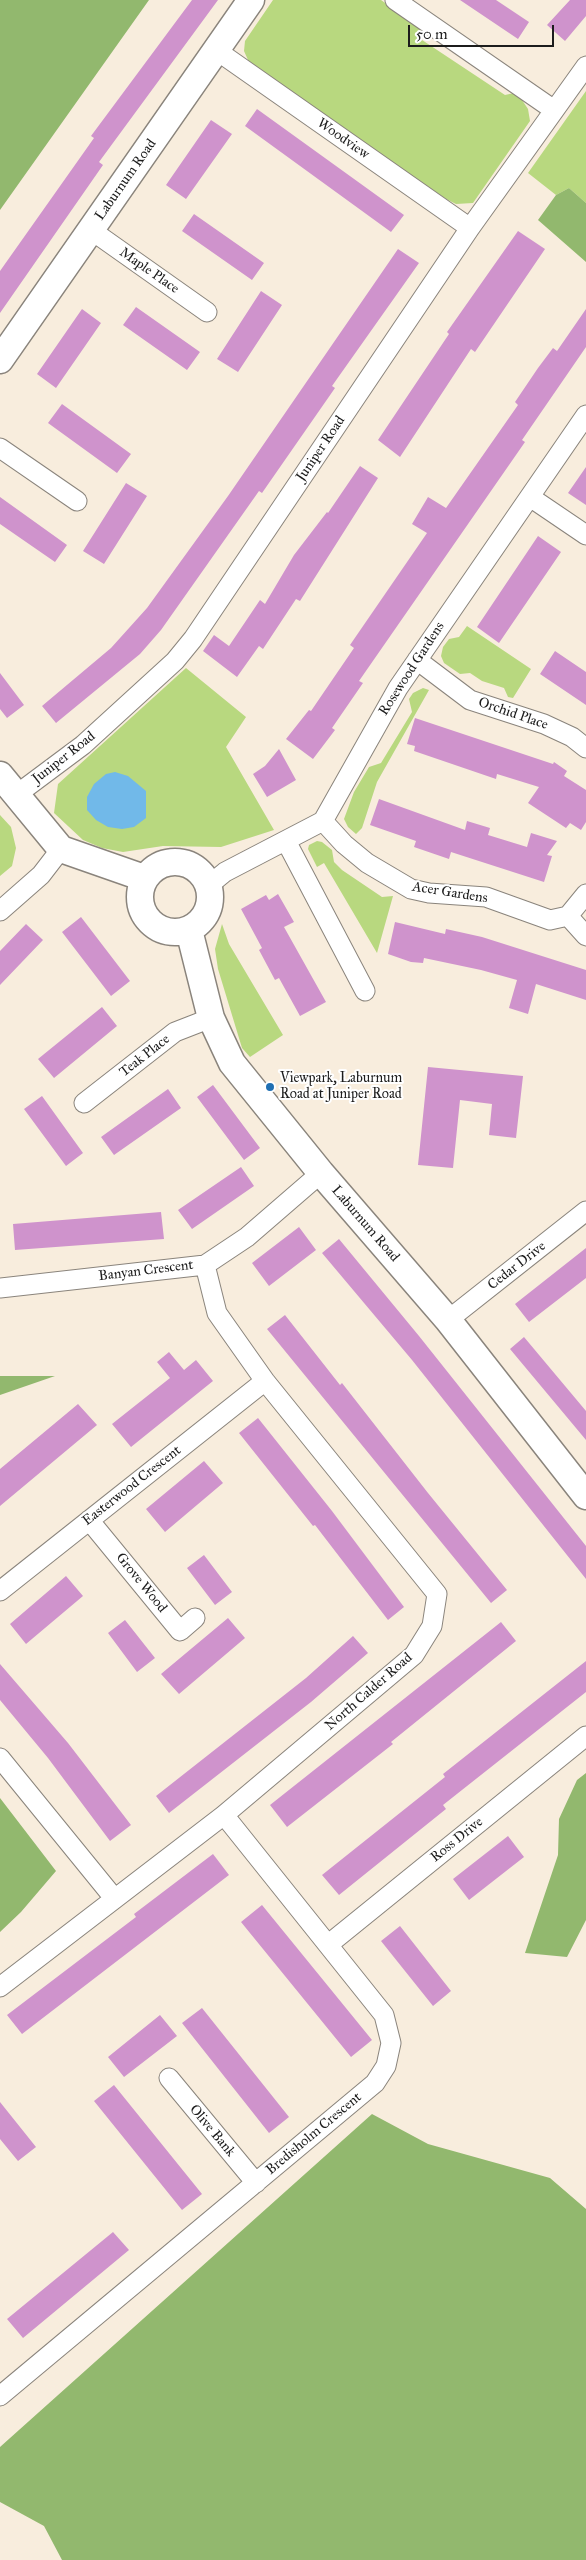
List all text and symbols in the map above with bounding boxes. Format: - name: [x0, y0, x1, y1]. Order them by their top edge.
- scale bar: [411, 15, 557, 47]
- text: 50 m: [416, 25, 448, 43]
- street label: Woodview: [314, 115, 372, 163]
- street label: Laburnum Road: [92, 136, 160, 224]
- street label: Maple Place: [116, 244, 182, 298]
- street label: Juniper Road: [293, 413, 349, 485]
- street label: Rosewood Gardens: [376, 619, 448, 719]
- street label: Orchid Place: [476, 694, 550, 734]
- street label: Juniper Road: [29, 728, 99, 788]
- street label: Acer Gardens: [411, 879, 489, 907]
- street label: Teak Place: [117, 1031, 173, 1081]
- place label: Viewpark, Laburnum Road at Juniper Road: [280, 1071, 402, 1104]
- marker: Viewpark, Laburnum Road at Juniper Road: [264, 1081, 276, 1093]
- street label: Laburnum Road: [327, 1183, 403, 1265]
- street label: Cedar Drive: [485, 1238, 549, 1294]
- street label: Banyan Crescent: [98, 1257, 194, 1285]
- street label: Easterwood Crescent: [79, 1442, 185, 1530]
- street label: Grove Wood: [112, 1550, 170, 1616]
- street label: North Calder Road: [322, 1650, 416, 1734]
- street label: Ross Drive: [427, 1814, 487, 1866]
- street label: Bredisholm Crescent: [263, 2089, 365, 2179]
- street label: Olive Bank: [185, 2102, 239, 2160]

